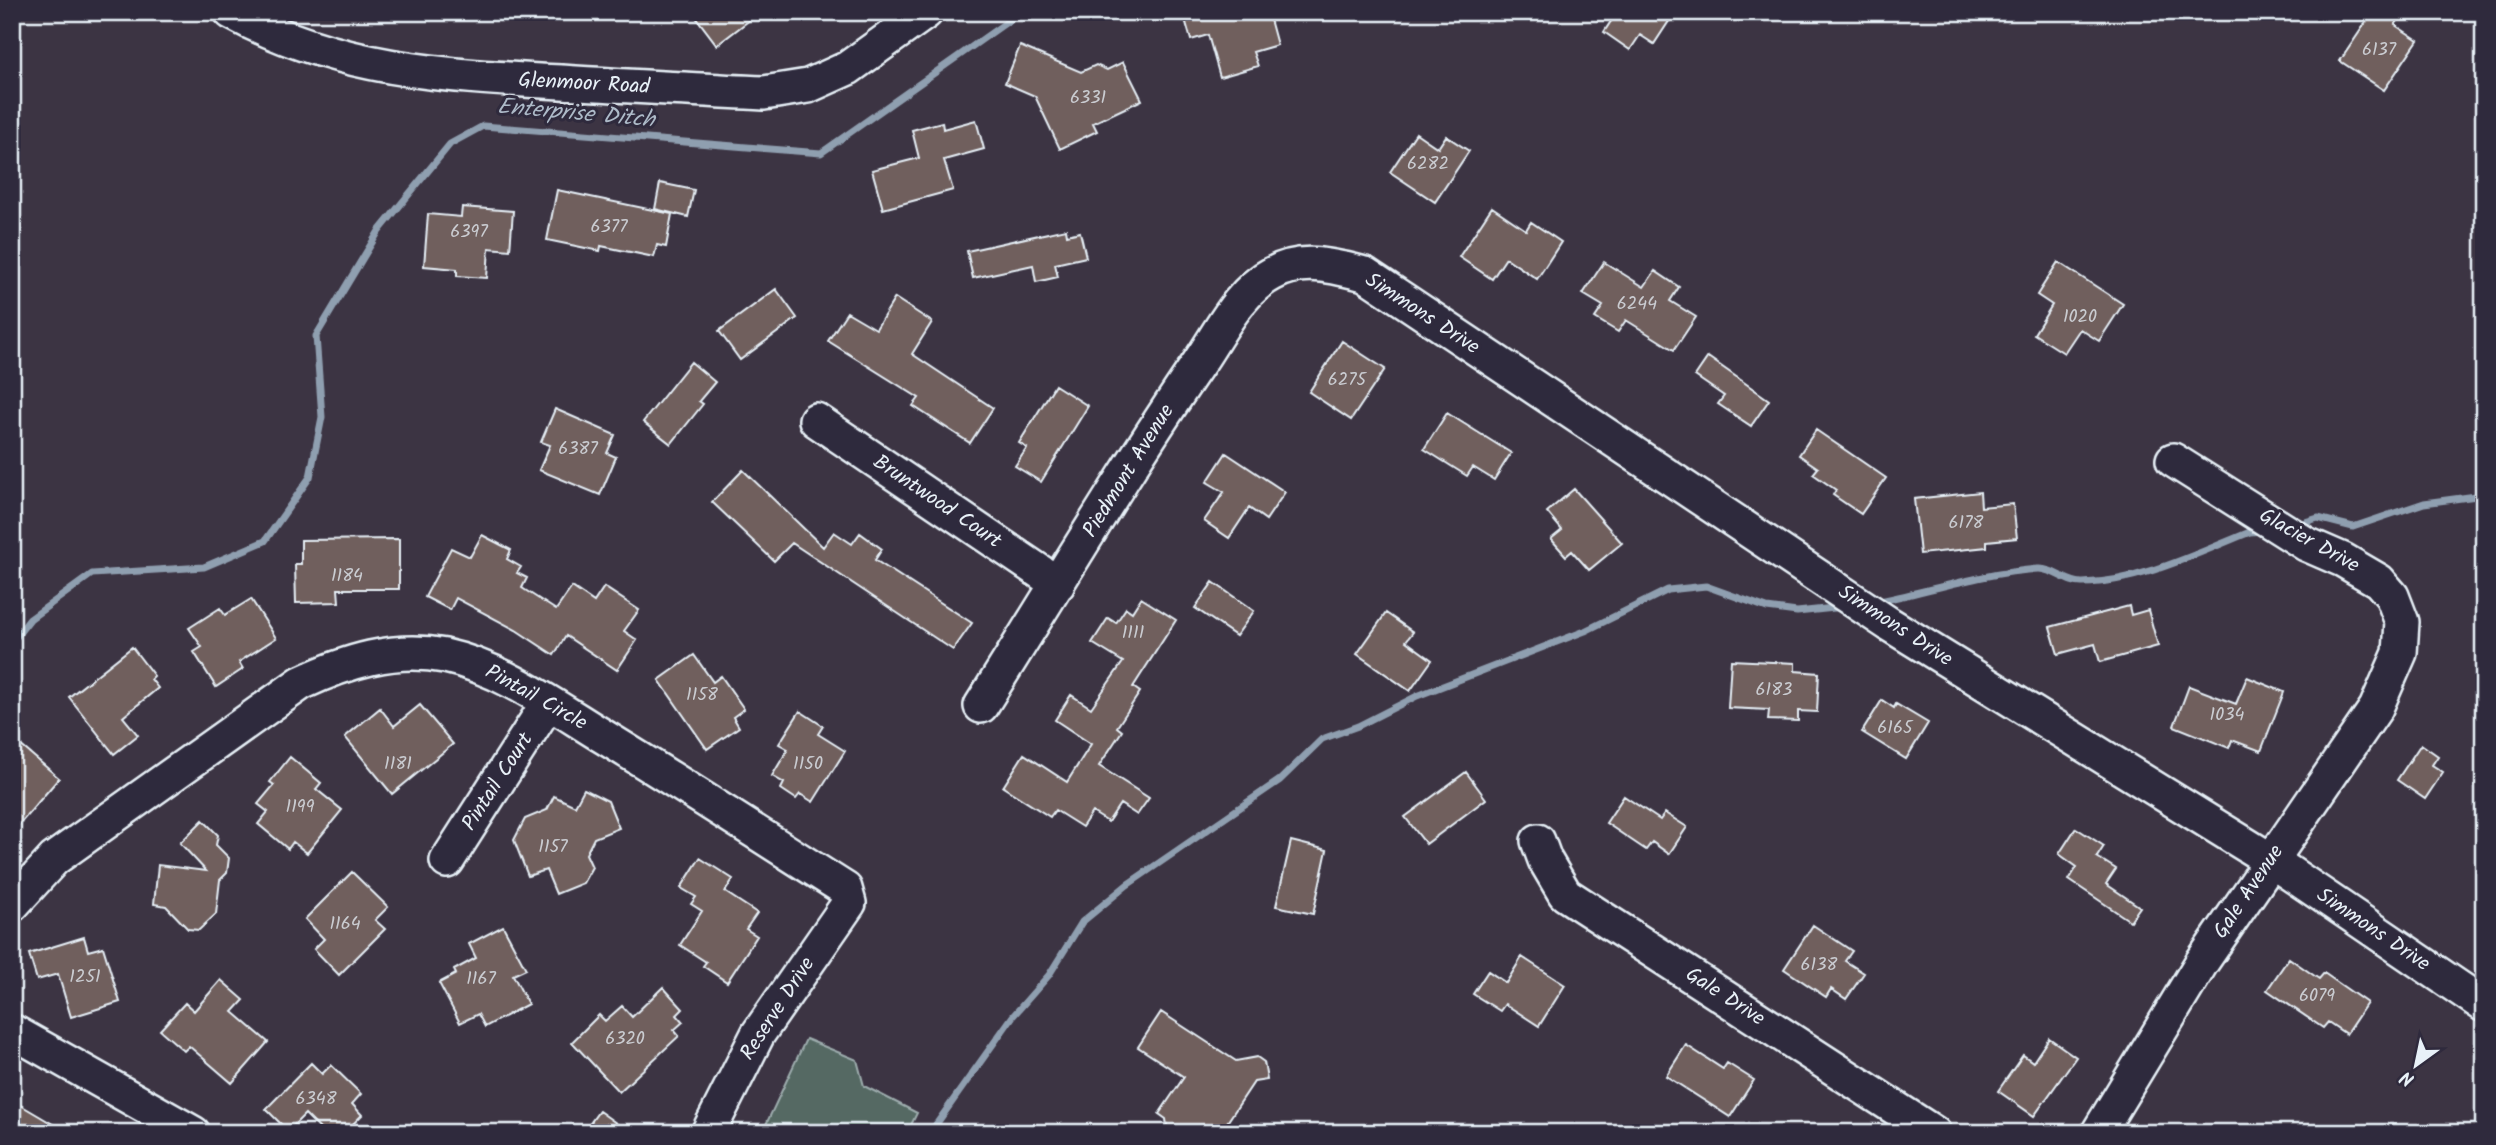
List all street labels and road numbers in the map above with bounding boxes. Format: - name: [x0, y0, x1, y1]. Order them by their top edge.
- street label: Glenmoor Road: [517, 64, 651, 104]
- street label: Simmons Drive: [1358, 264, 1487, 364]
- street label: Piedmont Avenue: [1075, 397, 1184, 544]
- street label: Bruntwood Court: [866, 447, 1009, 558]
- street label: Glacier Drive: [2253, 500, 2366, 583]
- street label: Simmons Drive: [1831, 576, 1960, 676]
- street label: Pintail Circle: [479, 656, 594, 740]
- street label: Pintail Court: [454, 726, 543, 838]
- street label: Gale Avenue: [2205, 838, 2293, 946]
- street label: Simmons Drive: [2309, 880, 2437, 981]
- street label: Reserve Drive: [732, 950, 824, 1067]
- street label: Gale Drive: [1678, 959, 1772, 1036]

